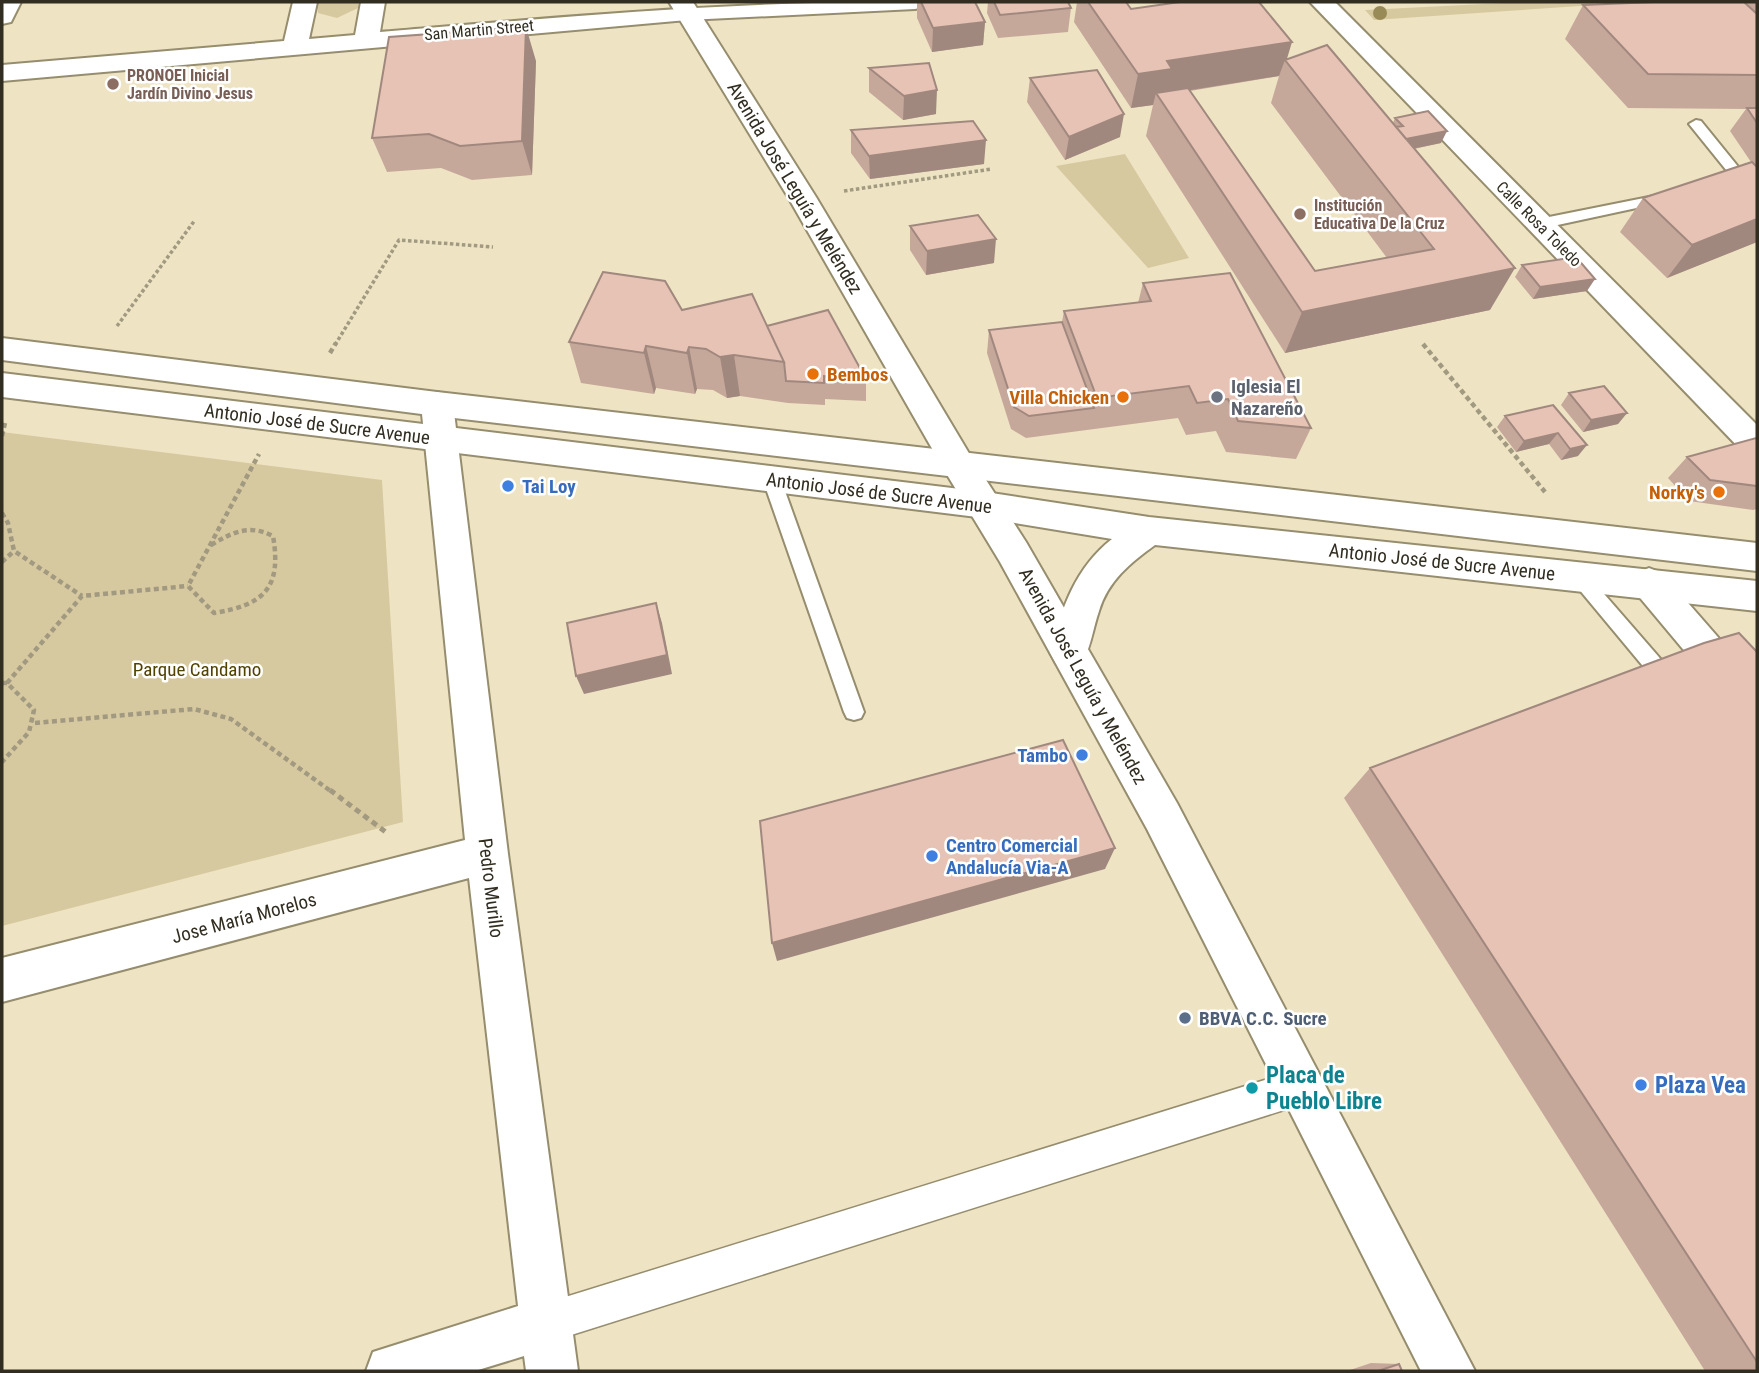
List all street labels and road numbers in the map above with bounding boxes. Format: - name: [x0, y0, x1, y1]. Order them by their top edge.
- street label: San Martin Street: [424, 16, 535, 44]
- street label: Avenida José Leguía y Meléndez: [722, 78, 868, 298]
- street label: Calle Rosa Toledo: [1492, 177, 1586, 271]
- street label: Antonio José de Sucre Avenue: [203, 399, 431, 449]
- street label: Antonio José de Sucre Avenue: [765, 468, 993, 518]
- street label: Antonio José de Sucre Avenue: [1328, 539, 1556, 585]
- street label: Avenida José Leguía y Meléndez: [1014, 564, 1152, 788]
- street label: Pedro Murillo: [473, 837, 509, 939]
- street label: Jose María Morelos: [169, 888, 319, 948]

